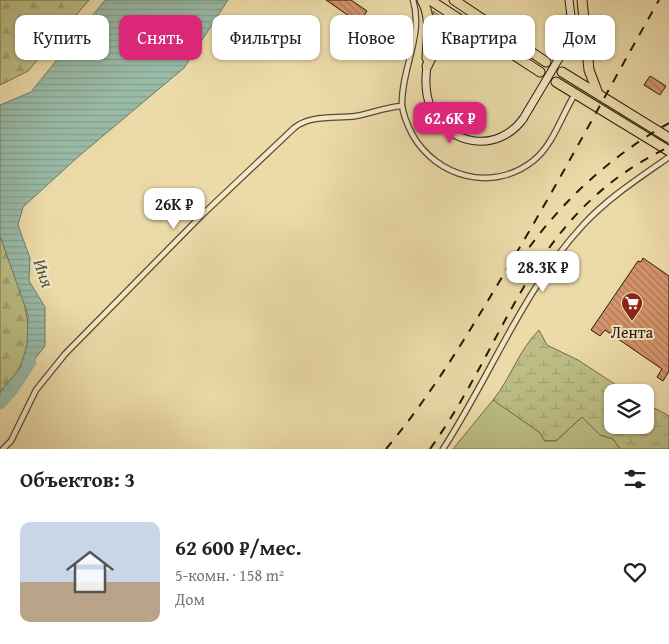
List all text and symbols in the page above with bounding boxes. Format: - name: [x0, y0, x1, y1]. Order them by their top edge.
- chip: Купить: [15, 15, 109, 60]
- chip: Снять: [119, 15, 202, 60]
- chip: Фильтры: [212, 15, 320, 60]
- chip: Новое: [330, 15, 413, 60]
- chip: Квартира: [423, 15, 535, 60]
- chip: Дом: [545, 15, 615, 60]
- pin: 62.6K ₽: [404, 102, 496, 144]
- text: 62.6K ₽: [424, 106, 476, 130]
- pin: 26K ₽: [139, 188, 209, 230]
- text: 26K ₽: [155, 192, 193, 216]
- pin: 28.3K ₽: [497, 250, 589, 293]
- water label: Иня: [27, 255, 62, 291]
- text: 28.3K ₽: [517, 255, 569, 279]
- supermarket icon: Лента: [620, 291, 644, 322]
- place label: Лента: [611, 320, 654, 344]
- map controls: [604, 384, 654, 434]
- button: layers: [604, 384, 654, 434]
- text: Объектов: 3: [20, 464, 135, 495]
- icon: filters: [621, 465, 649, 493]
- text: 62 600 ₽/мес.: [175, 532, 301, 563]
- icon: home: [60, 542, 120, 602]
- icon: heart: [621, 558, 649, 586]
- text: 5-комн. · 158 m²: [175, 563, 284, 587]
- text: Дом: [175, 587, 205, 611]

